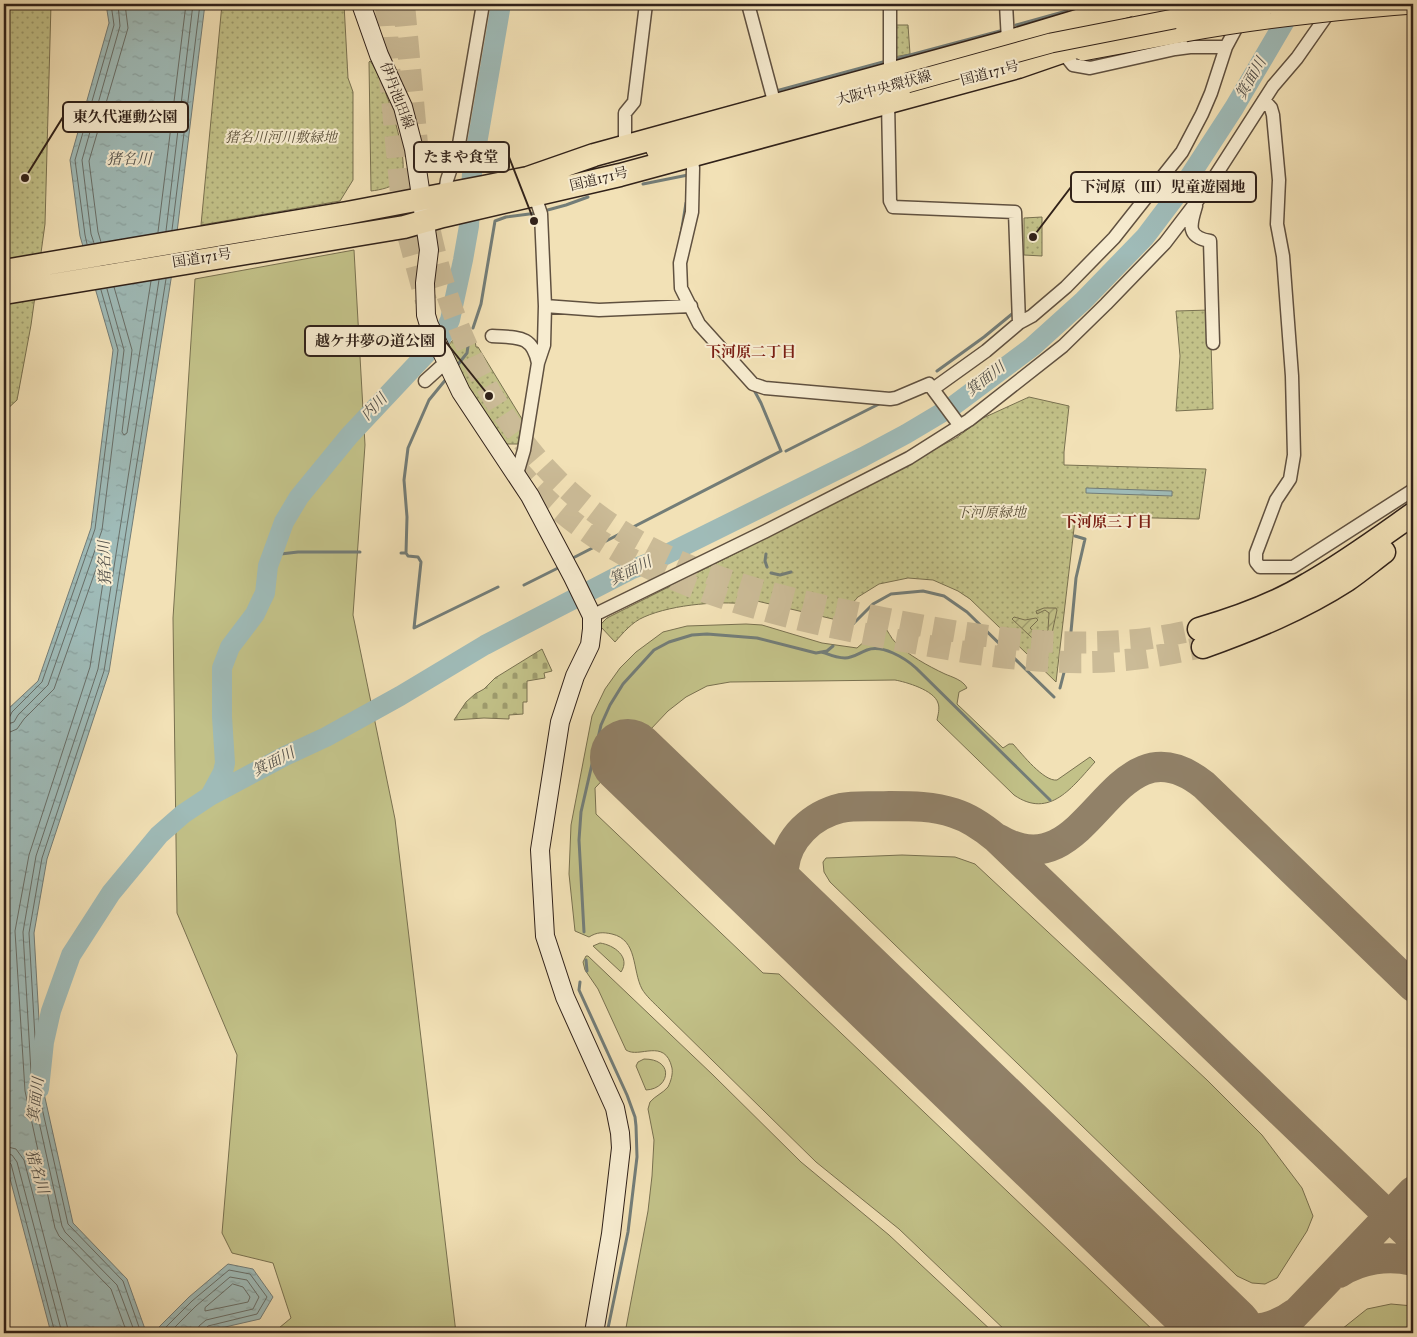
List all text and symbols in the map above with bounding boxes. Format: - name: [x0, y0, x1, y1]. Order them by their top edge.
- water label: 箕面川: [1232, 53, 1273, 104]
- street label: 国道171号: [959, 57, 1021, 91]
- street label: 伊丹池田線: [375, 60, 417, 132]
- street label: 大阪中央環状線: [834, 67, 934, 111]
- callout: 東久代運動公園: [63, 102, 188, 132]
- text: 東久代運動公園: [72, 108, 178, 129]
- park label: 猪名川河川敷緑地: [225, 129, 339, 148]
- callout: たまや食堂: [414, 142, 509, 172]
- text: たまや食堂: [423, 148, 499, 169]
- water label: 猪名川: [106, 150, 153, 171]
- street label: 国道171号: [568, 164, 630, 196]
- callout: 下河原（Ⅲ）児童遊園地: [1071, 172, 1256, 202]
- text: 下河原（Ⅲ）児童遊園地: [1080, 178, 1246, 199]
- street label: 国道171号: [171, 245, 233, 273]
- callout: 越ケ井夢の道公園: [305, 326, 445, 356]
- text: 越ケ井夢の道公園: [315, 332, 435, 353]
- district label: 下河原二丁目: [706, 343, 796, 364]
- water label: 箕面川: [962, 357, 1012, 402]
- water label: 内川: [357, 388, 394, 426]
- park label: 下河原緑地: [956, 504, 1028, 523]
- district label: 下河原三丁目: [1062, 513, 1152, 534]
- water label: 猪名川: [95, 538, 117, 586]
- water label: 箕面川: [606, 552, 658, 591]
- water label: 箕面川: [249, 743, 301, 783]
- water label: 箕面川: [24, 1074, 50, 1124]
- water label: 猪名川: [19, 1147, 53, 1198]

